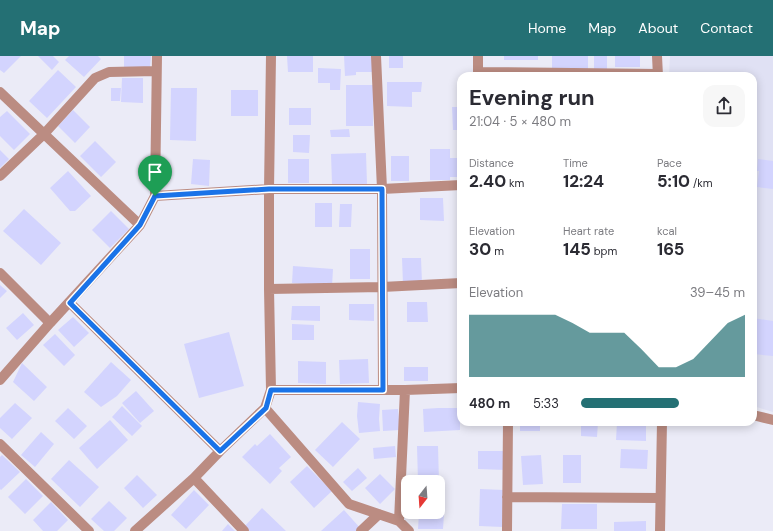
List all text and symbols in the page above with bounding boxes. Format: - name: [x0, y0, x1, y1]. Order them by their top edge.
- text: Map: [20, 16, 60, 41]
- text: Home: [528, 19, 566, 37]
- text: Map: [588, 19, 616, 37]
- text: About: [638, 19, 678, 37]
- text: Contact: [700, 19, 753, 37]
- text: Evening run: [469, 83, 595, 112]
- button: share: [703, 85, 745, 127]
- text: 21:04 · 5 × 480 m: [469, 113, 571, 130]
- pin: [138, 155, 172, 196]
- text: Distance: [469, 156, 514, 170]
- text: Time: [563, 156, 588, 170]
- text: Pace: [657, 156, 682, 170]
- icon: arrive: [144, 161, 166, 183]
- text: 2.40: [469, 170, 506, 192]
- text: 12:24: [563, 170, 604, 192]
- text: 5:10: [657, 170, 690, 192]
- text: km: [506, 176, 524, 190]
- text: /km: [690, 176, 713, 190]
- text: Elevation: [469, 224, 515, 238]
- text: Heart rate: [563, 224, 614, 238]
- text: kcal: [657, 224, 677, 238]
- text: 30: [469, 238, 491, 260]
- text: 145: [563, 238, 591, 260]
- text: 165: [657, 238, 684, 260]
- text: m: [491, 244, 504, 258]
- text: bpm: [591, 244, 617, 258]
- text: Elevation: [469, 284, 523, 301]
- text: 39–45 m: [690, 284, 745, 301]
- text: 480 m: [469, 395, 510, 412]
- text: 5:33: [533, 395, 559, 412]
- north arrow: [401, 475, 445, 519]
- map controls: [401, 475, 445, 519]

